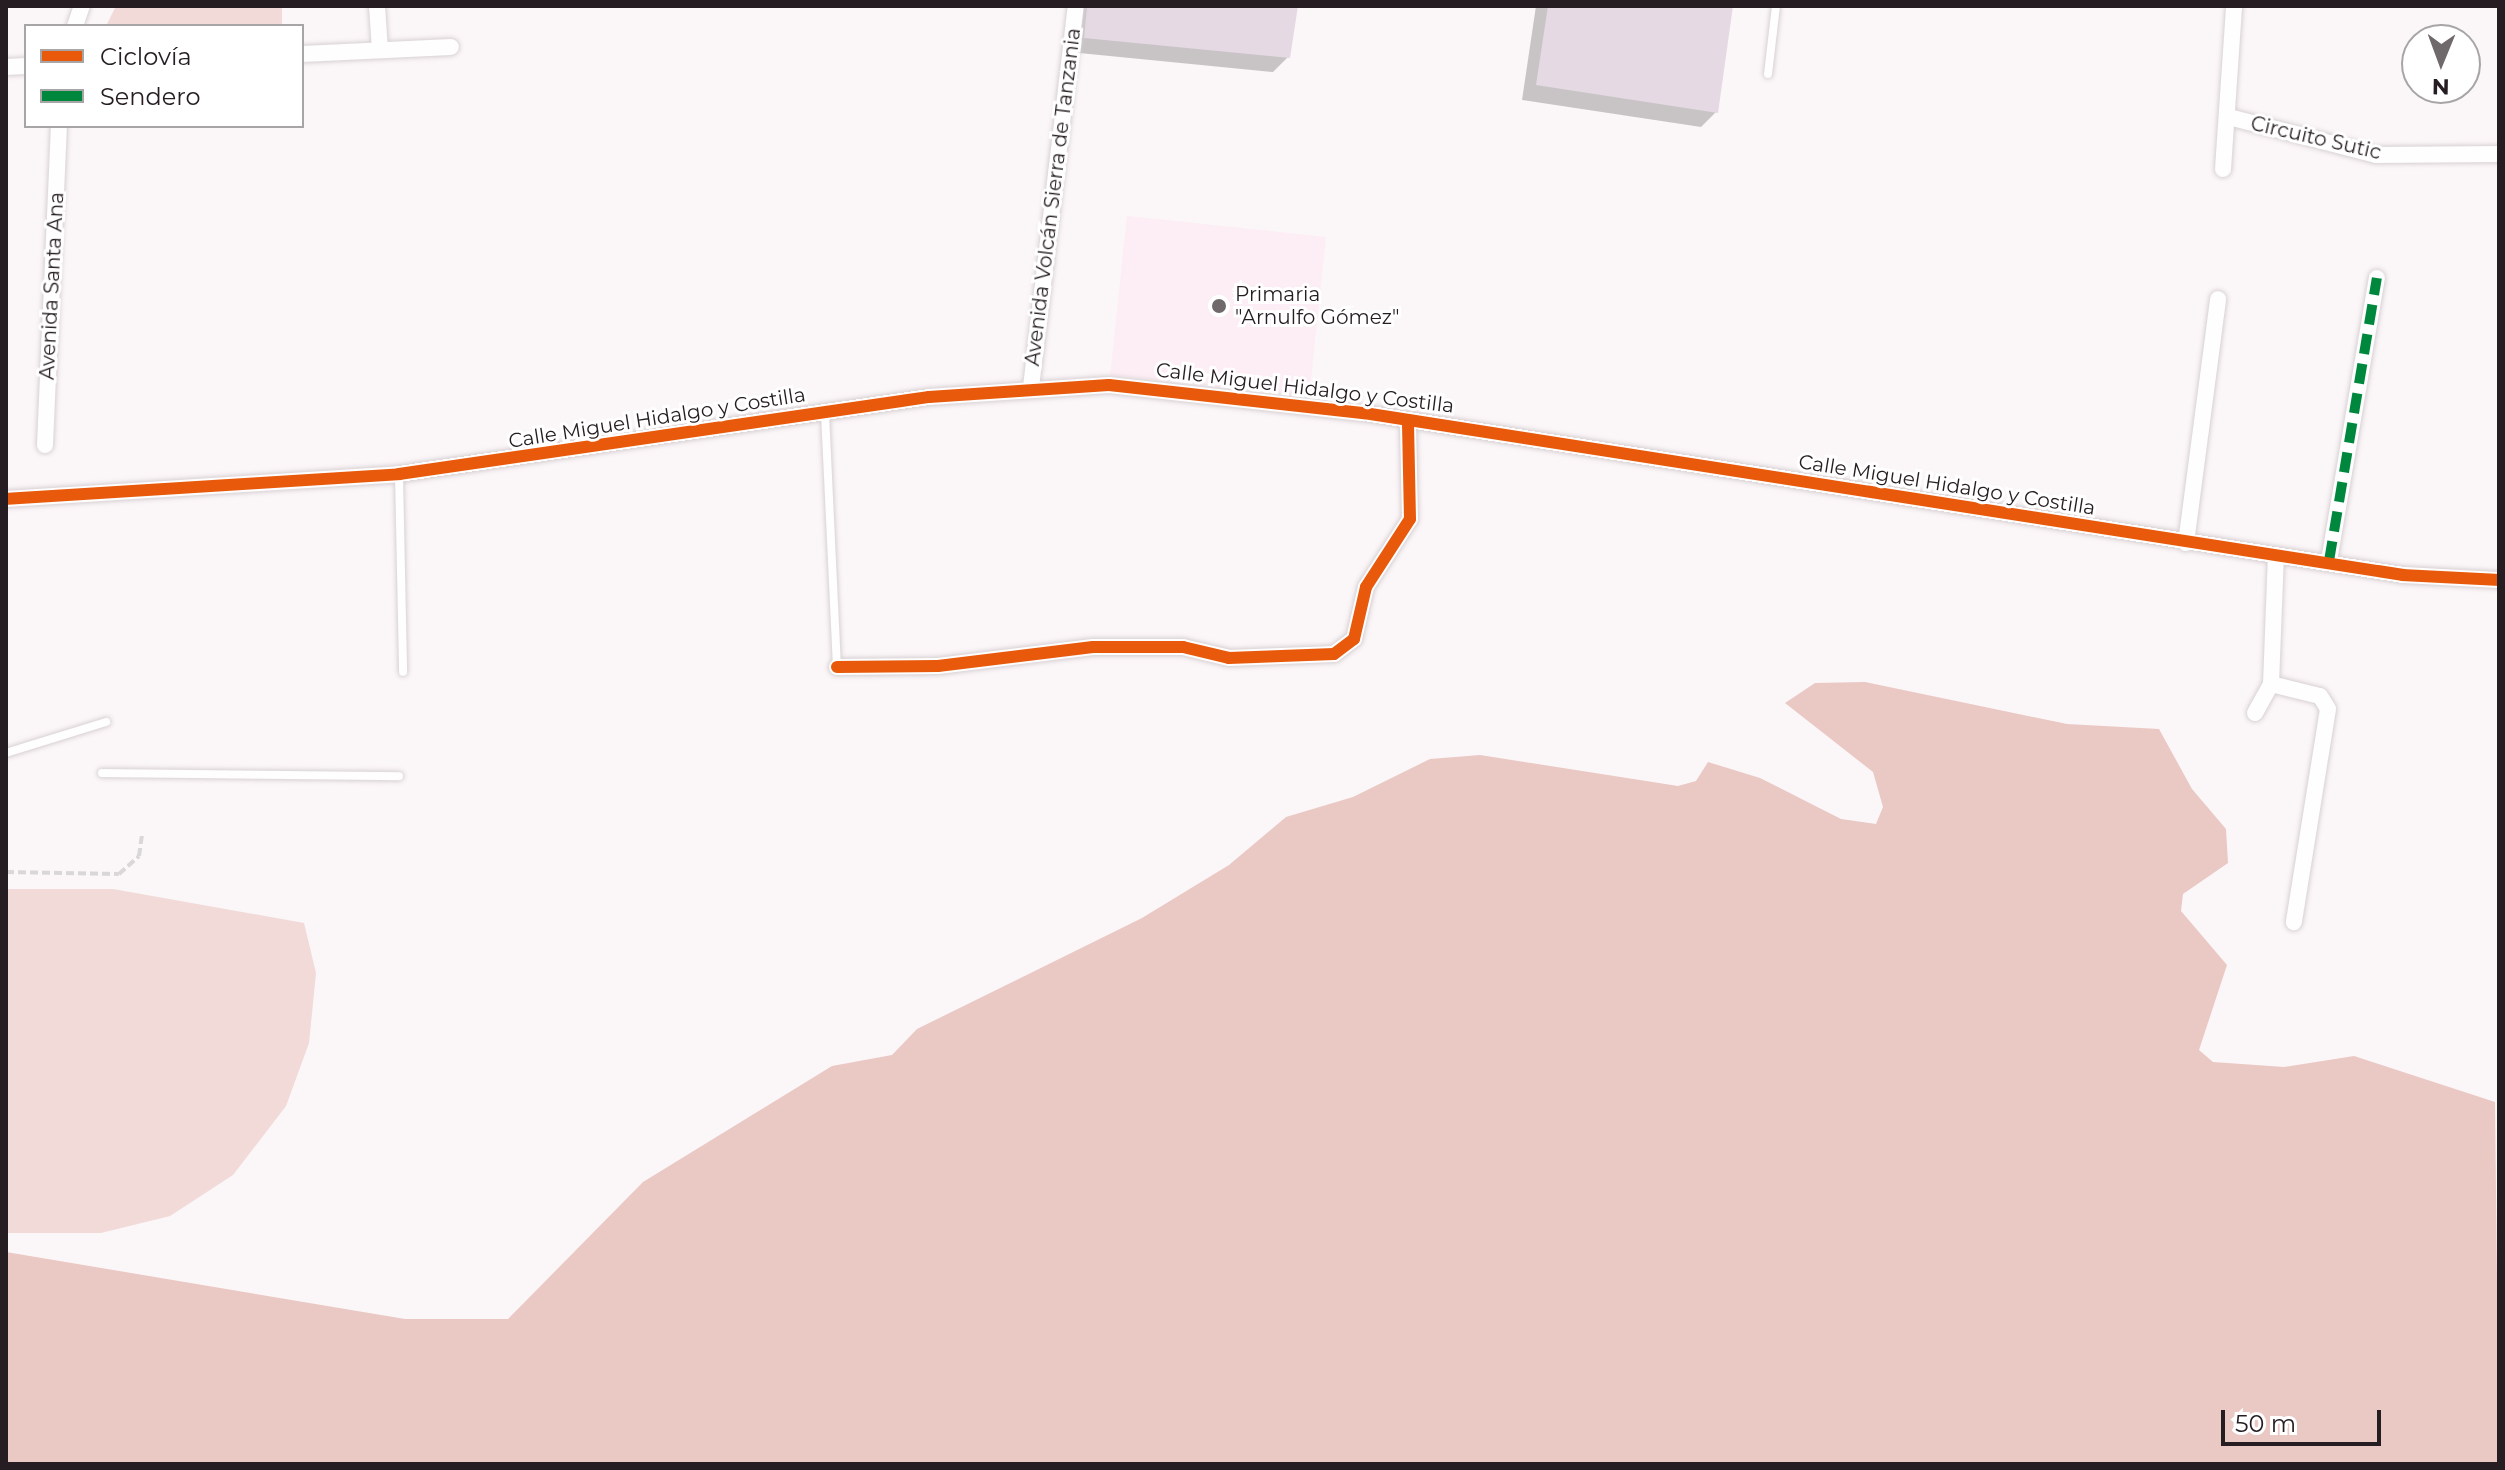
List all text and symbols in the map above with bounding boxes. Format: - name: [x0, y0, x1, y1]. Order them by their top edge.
- legend: [24, 24, 304, 128]
- north arrow: [2401, 24, 2481, 104]
- street label: Avenida Volcán Sierra de Tanzania: [1020, 27, 1086, 367]
- text: Ciclovía: [100, 42, 192, 71]
- text: N: [2431, 73, 2450, 100]
- text: Sendero: [100, 82, 201, 111]
- street label: Circuito Sutic: [2248, 111, 2384, 165]
- street label: Avenida Santa Ana: [35, 192, 69, 380]
- place label: Primaria "Arnulfo Gómez": [1235, 282, 1399, 329]
- marker: Primaria "Arnulfo Gómez": [1210, 297, 1228, 315]
- street label: Calle Miguel Hidalgo y Costilla: [1155, 358, 1455, 418]
- street label: Calle Miguel Hidalgo y Costilla: [507, 383, 807, 453]
- street label: Calle Miguel Hidalgo y Costilla: [1797, 450, 2097, 520]
- scale bar: [2225, 1394, 2385, 1444]
- text: 50 m: [2235, 1409, 2296, 1438]

